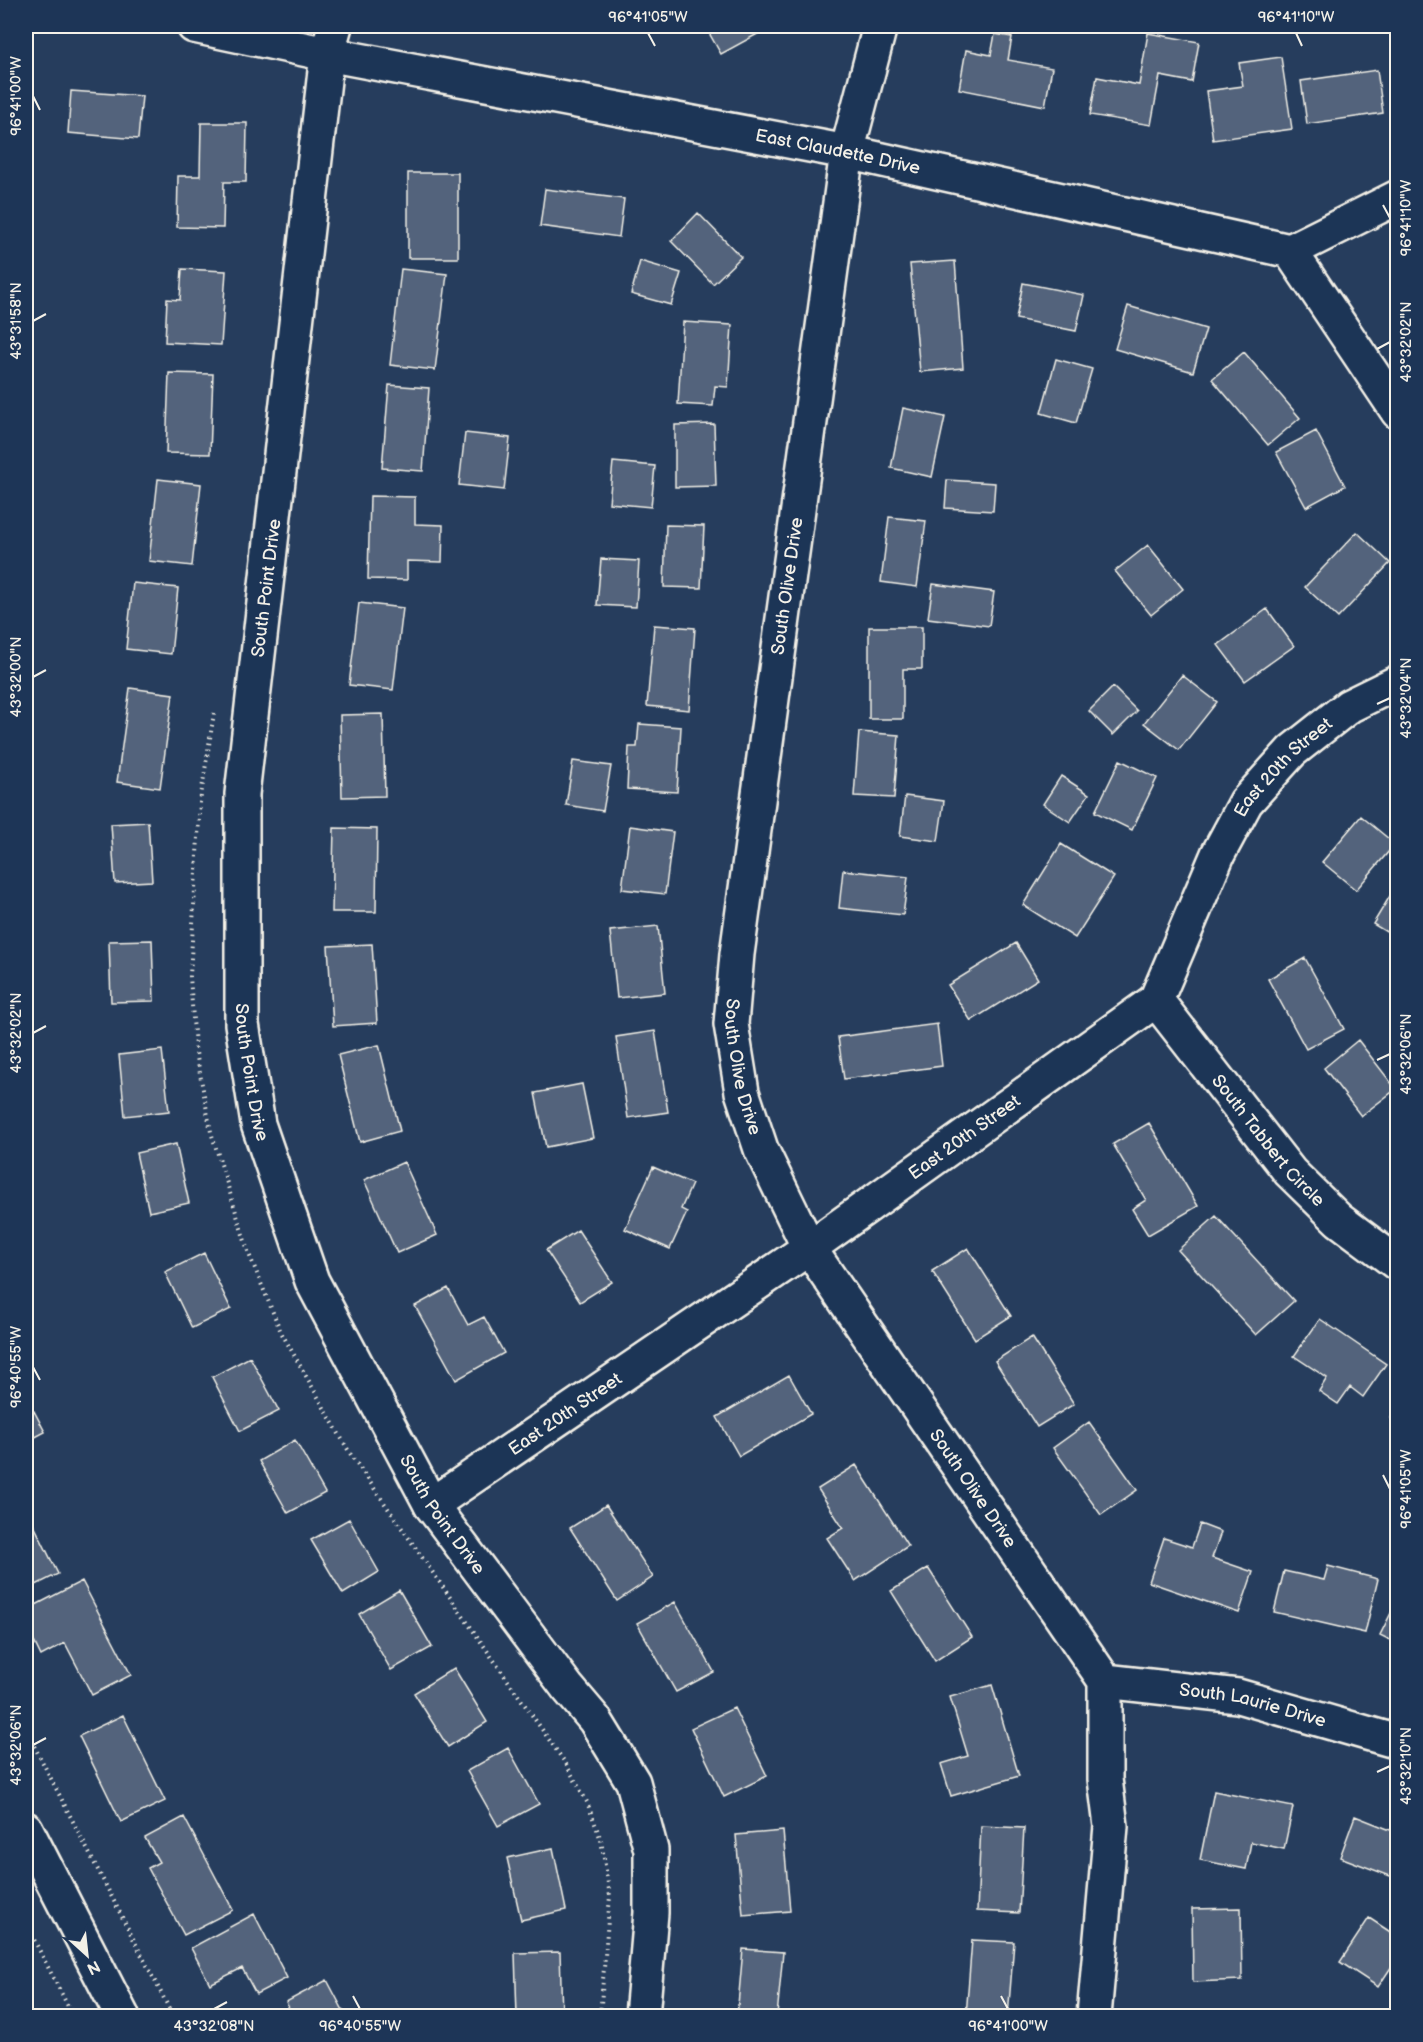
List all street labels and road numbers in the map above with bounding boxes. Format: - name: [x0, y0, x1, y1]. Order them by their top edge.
- street label: East Claudette Drive: [754, 125, 923, 179]
- street label: South Olive Drive: [767, 516, 808, 656]
- street label: South Point Drive: [248, 517, 285, 658]
- street label: East 20th Street: [1230, 713, 1337, 821]
- street label: South Olive Drive: [719, 998, 766, 1138]
- street label: South Point Drive: [231, 1003, 273, 1144]
- street label: South Tabbert Circle: [1207, 1071, 1329, 1211]
- street label: East 20th Street: [905, 1090, 1025, 1184]
- street label: East 20th Street: [505, 1368, 626, 1460]
- street label: South Olive Drive: [925, 1425, 1021, 1552]
- street label: South Point Drive: [395, 1451, 489, 1579]
- street label: South Laurie Drive: [1178, 1679, 1329, 1732]

